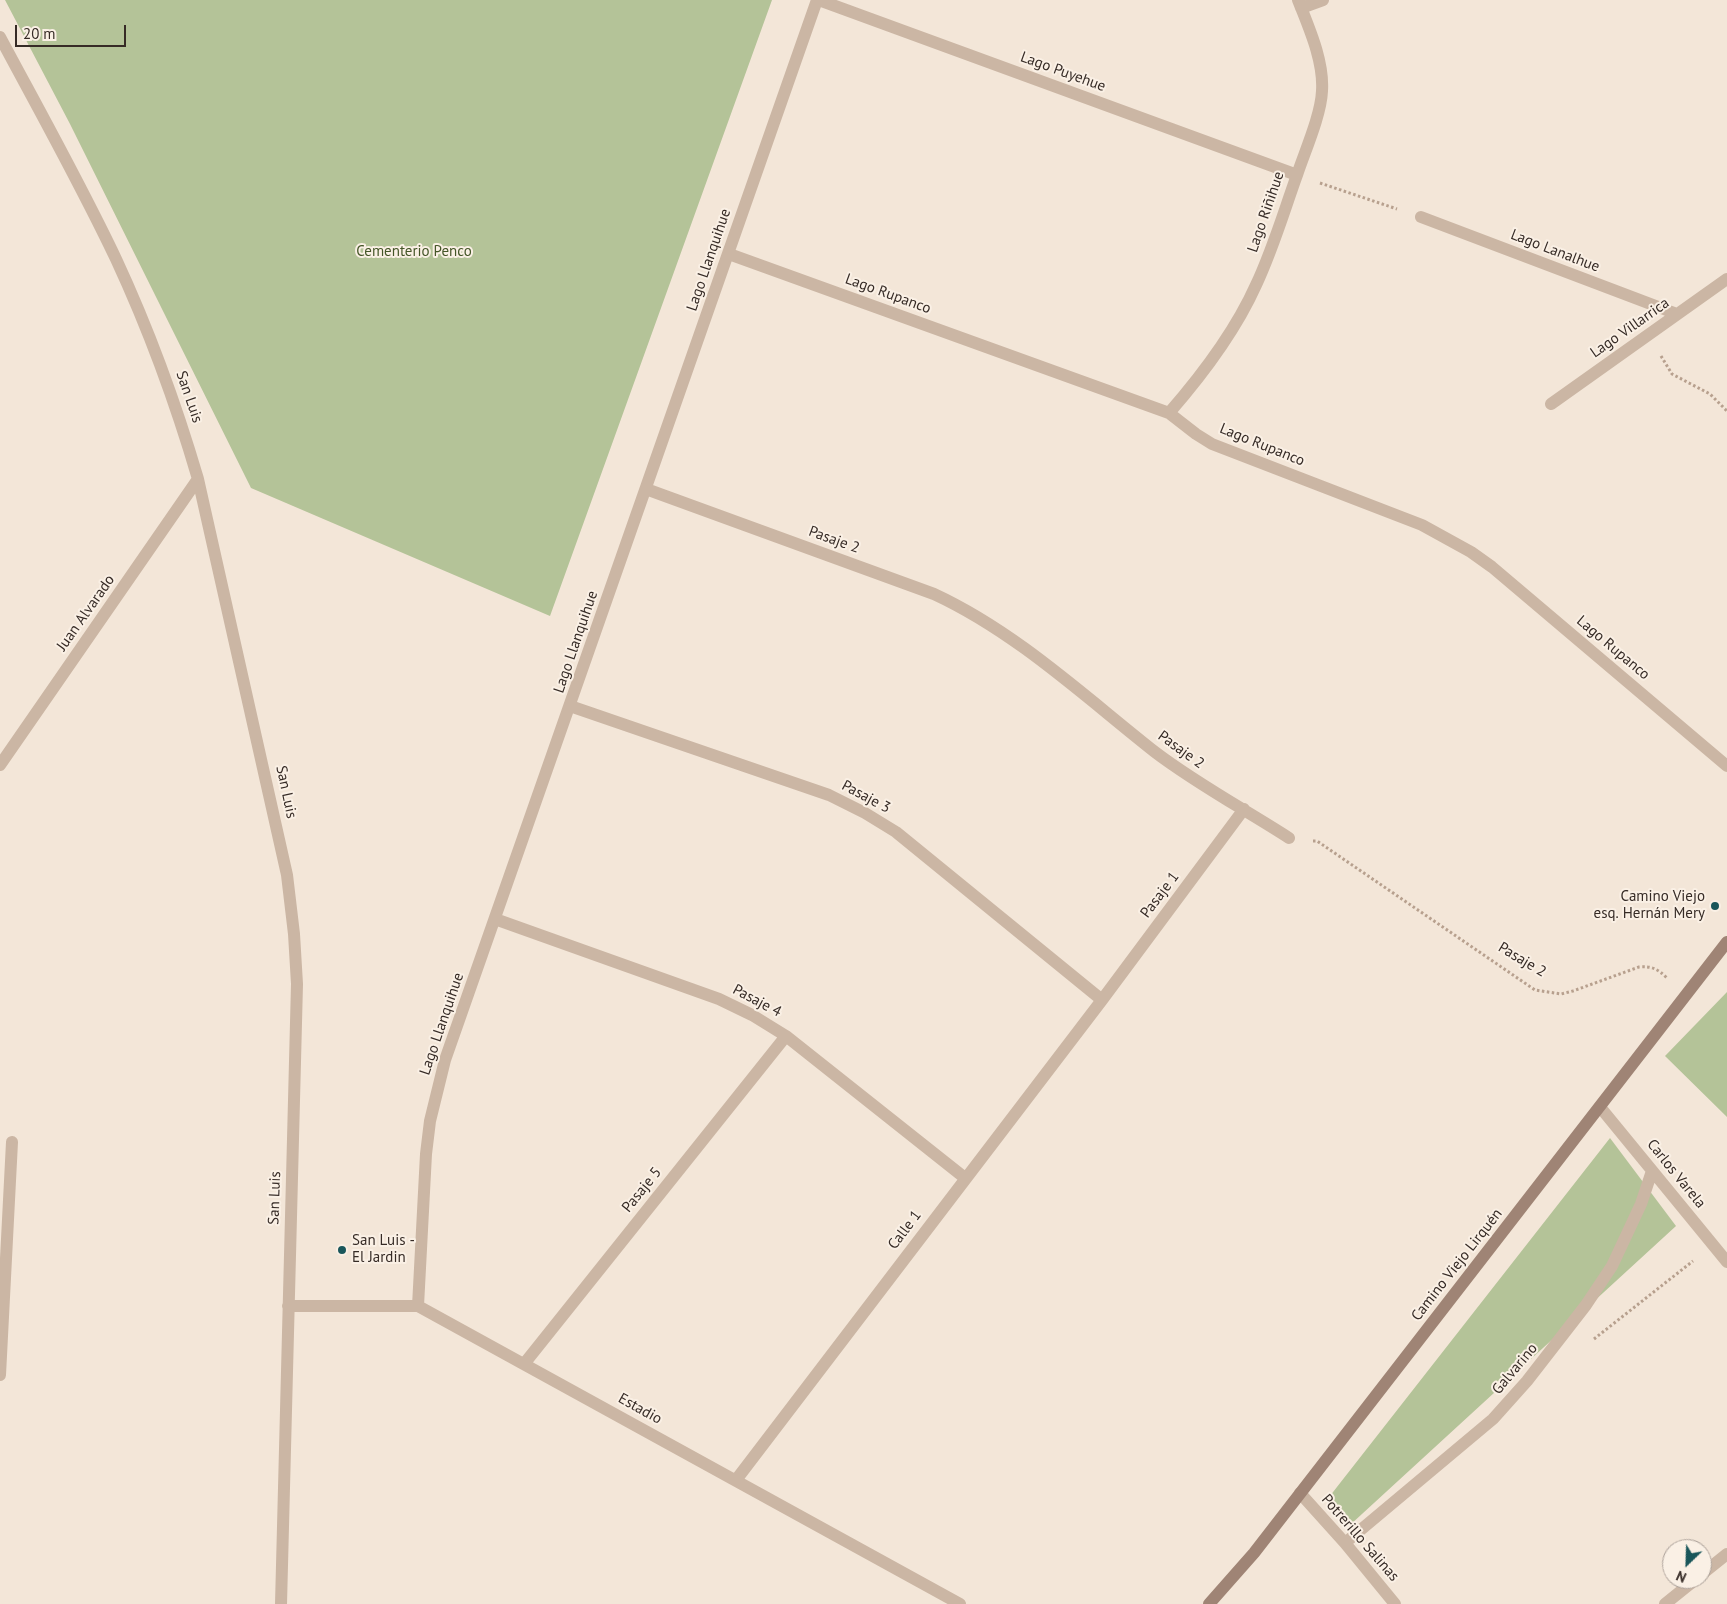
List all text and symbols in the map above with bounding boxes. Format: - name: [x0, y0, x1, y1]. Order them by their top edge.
- scale bar: [18, 15, 129, 47]
- text: 20 m: [23, 24, 56, 43]
- street label: Lago Puyehue: [1018, 48, 1108, 96]
- street label: Lago Riñihue: [1244, 169, 1288, 255]
- street label: Lago Llanquihue: [683, 207, 735, 313]
- street label: Lago Lanalhue: [1508, 226, 1602, 276]
- park label: Cementerio Penco: [356, 243, 472, 261]
- street label: Lago Rupanco: [843, 270, 933, 318]
- street label: Lago Villarrica: [1587, 294, 1673, 362]
- street label: San Luis: [172, 369, 206, 425]
- street label: Lago Rupanco: [1217, 420, 1307, 470]
- street label: Pasaje 2: [806, 523, 862, 557]
- street label: Juan Alvarado: [53, 572, 119, 654]
- street label: Lago Llanquihue: [550, 589, 602, 695]
- street label: Lago Rupanco: [1573, 612, 1653, 684]
- street label: Pasaje 2: [1154, 727, 1208, 773]
- street label: San Luis: [272, 764, 300, 820]
- street label: Pasaje 3: [838, 777, 894, 817]
- street label: Pasaje 1: [1137, 868, 1183, 922]
- place label: Camino Viejo esq. Hernán Mery: [1594, 888, 1705, 923]
- marker: Camino Viejo esq. Hernán Mery: [1709, 900, 1721, 912]
- street label: Pasaje 2: [1495, 939, 1549, 981]
- street label: Lago Llanquihue: [416, 971, 468, 1077]
- street label: Pasaje 4: [729, 981, 785, 1021]
- street label: Carlos Varela: [1643, 1136, 1709, 1212]
- street label: Pasaje 5: [618, 1164, 666, 1216]
- street label: San Luis: [265, 1171, 285, 1225]
- street label: Camino Viejo Lirquén: [1408, 1205, 1506, 1325]
- street label: Calle 1: [884, 1207, 926, 1253]
- place label: San Luis - El Jardin: [352, 1232, 415, 1267]
- marker: San Luis - El Jardin: [336, 1244, 348, 1256]
- street label: Galvarino: [1488, 1340, 1542, 1398]
- street label: Estadio: [615, 1390, 665, 1428]
- street label: Potrerillo Salinas: [1317, 1491, 1403, 1585]
- north arrow: [1662, 1539, 1712, 1589]
- text: N: [1673, 1567, 1689, 1587]

